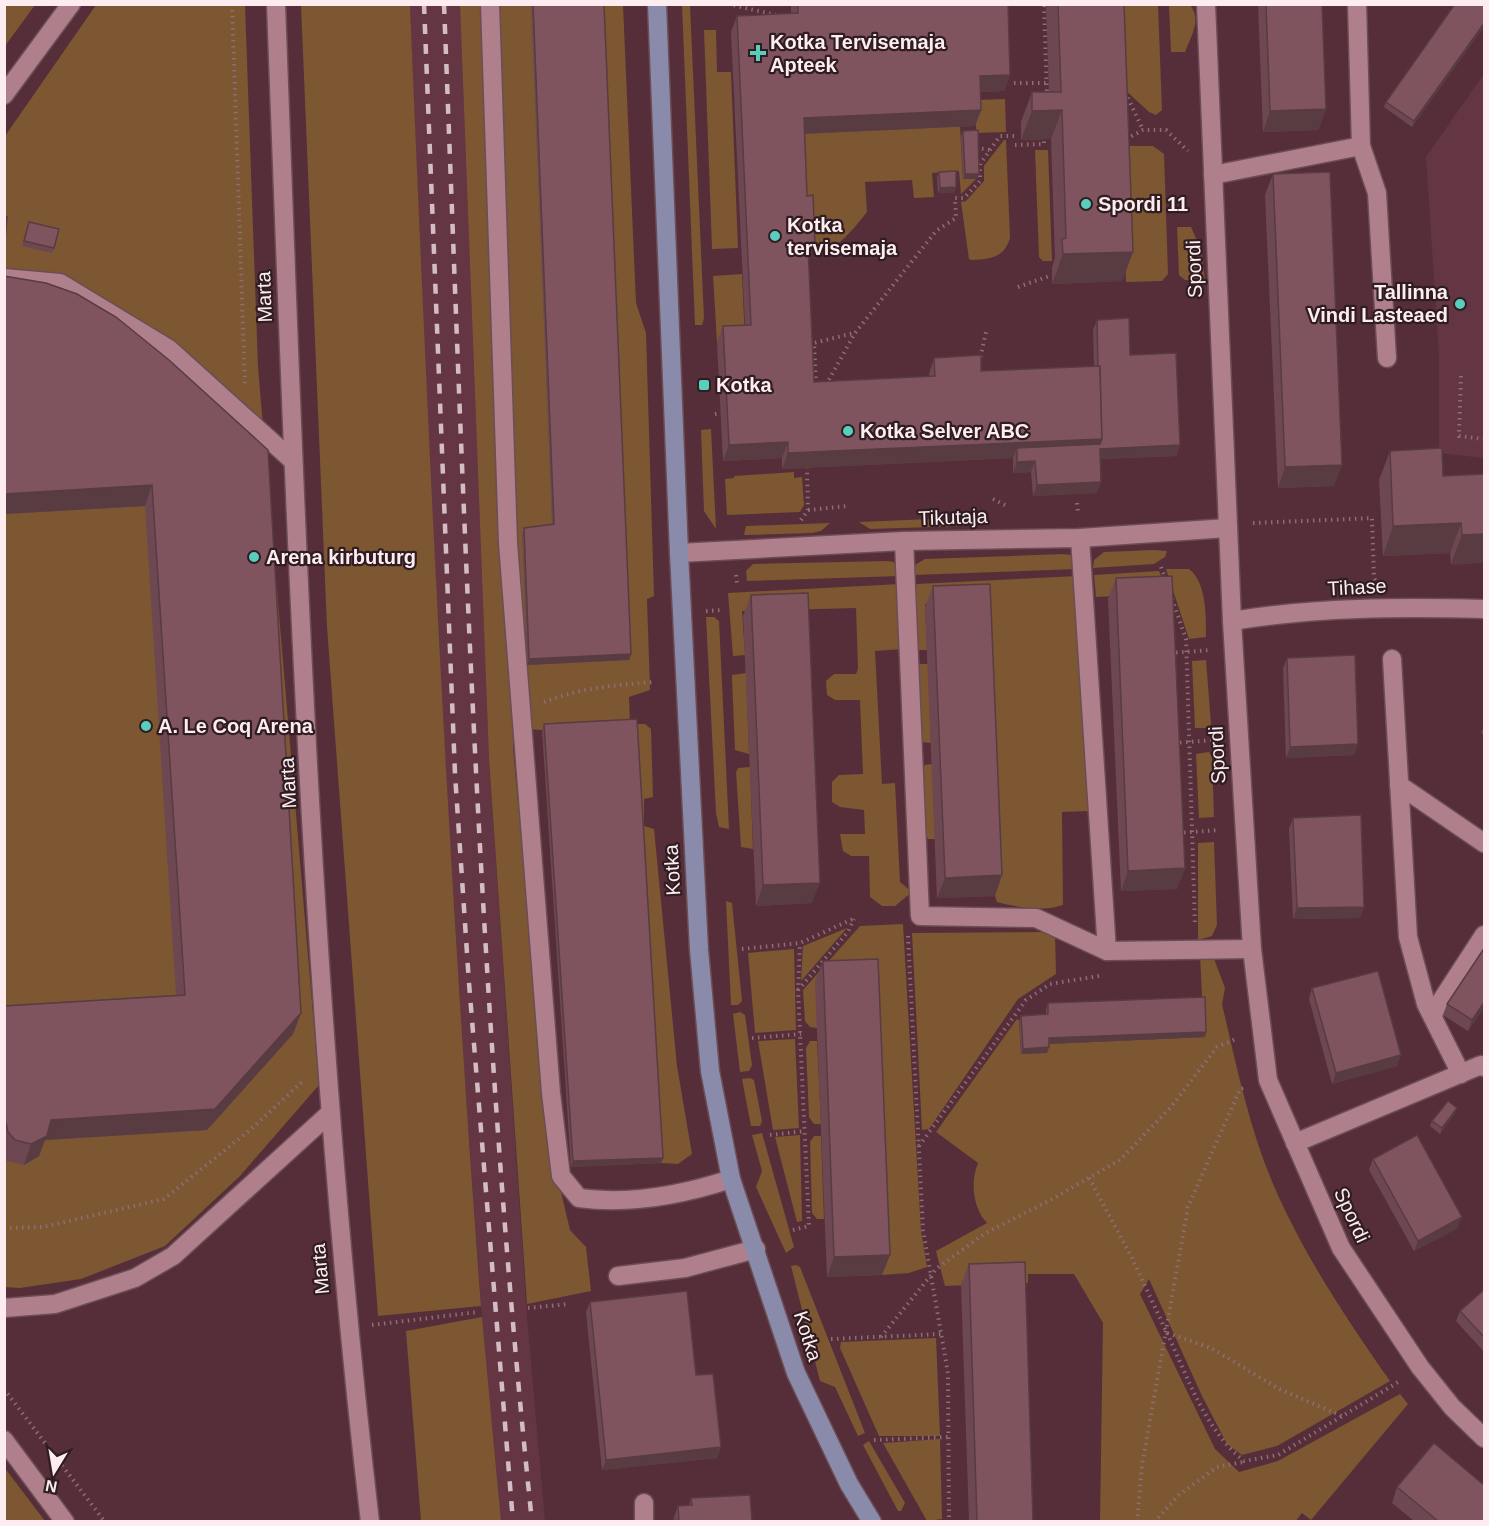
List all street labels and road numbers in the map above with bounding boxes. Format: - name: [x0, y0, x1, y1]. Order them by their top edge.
- street label: Spordi: [1182, 240, 1206, 298]
- street label: Marta: [252, 270, 276, 323]
- street label: Tikutaja: [918, 505, 989, 529]
- street label: Tihase: [1327, 574, 1387, 600]
- street label: Spordi: [1205, 726, 1229, 784]
- street label: Marta: [276, 756, 300, 809]
- street label: Kotka: [660, 843, 684, 896]
- street label: Spordi: [1330, 1184, 1374, 1246]
- street label: Marta: [307, 1242, 333, 1295]
- street label: Kotka: [790, 1308, 827, 1365]

